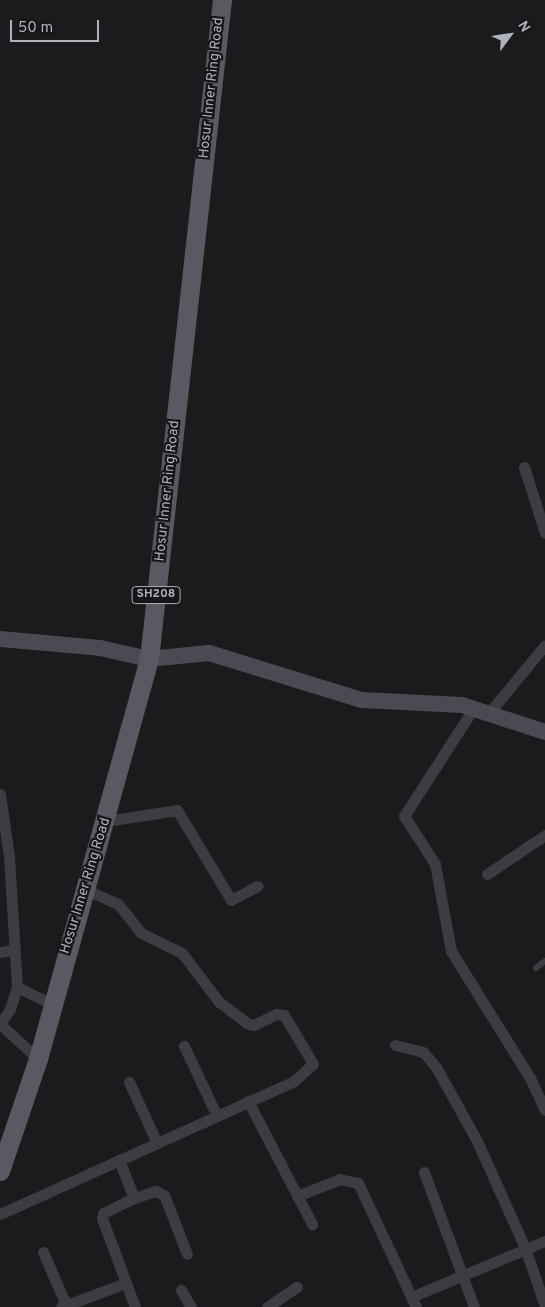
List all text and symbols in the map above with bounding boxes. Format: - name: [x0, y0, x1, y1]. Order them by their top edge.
- scale bar: [12, 10, 101, 42]
- north arrow: [485, 10, 535, 60]
- street label: Hosur Inner Ring Road: [196, 17, 228, 159]
- text: N: [513, 18, 533, 36]
- text: 50 m: [18, 19, 53, 38]
- street label: Hosur Inner Ring Road: [152, 420, 184, 562]
- road number: SH208: [131, 586, 181, 604]
- street label: Hosur Inner Ring Road: [57, 816, 115, 956]

